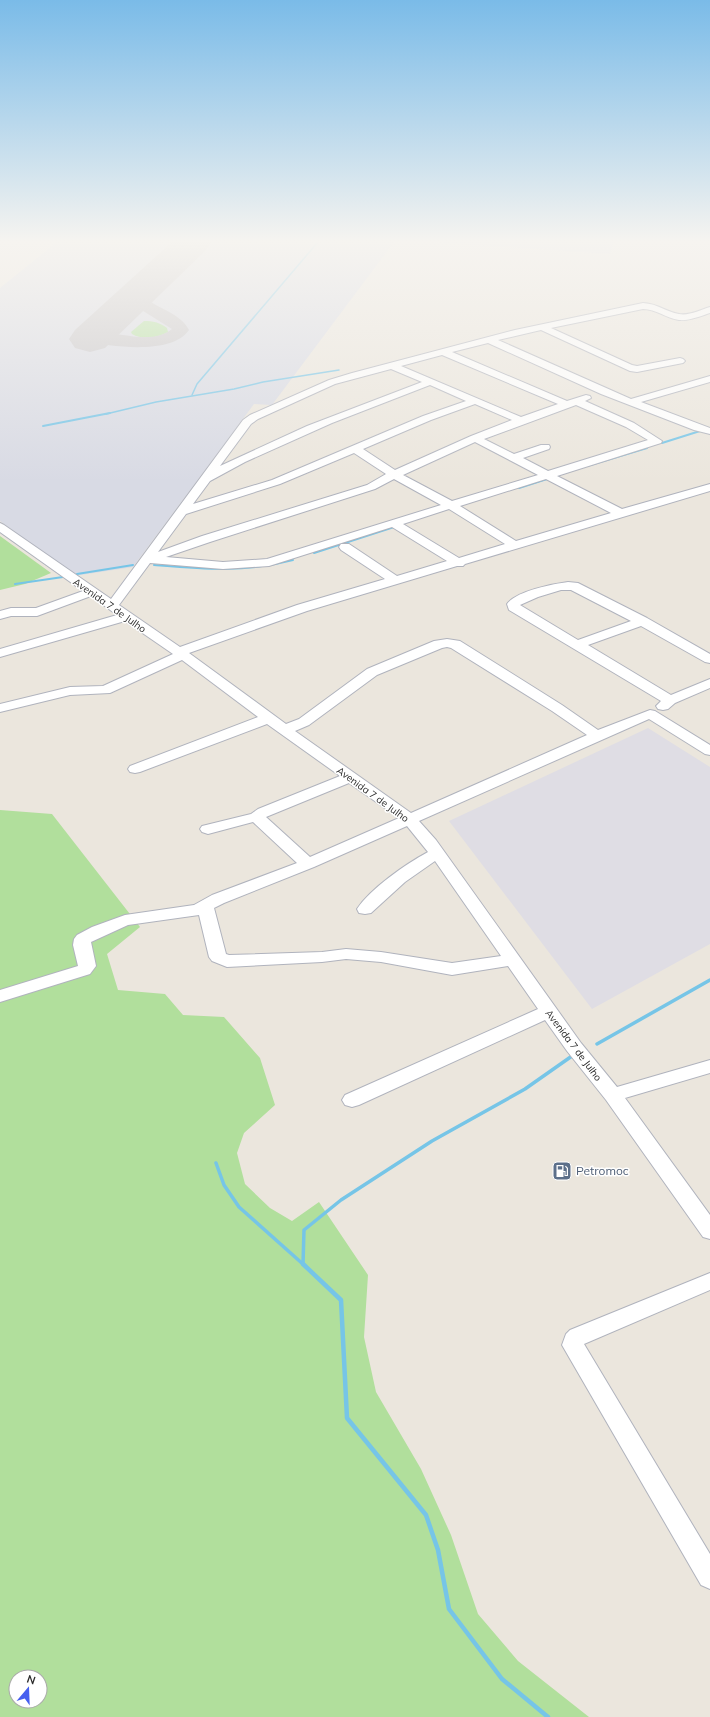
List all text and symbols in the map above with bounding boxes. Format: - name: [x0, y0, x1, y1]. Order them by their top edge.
- street label: Avenida 7 de Julho: [71, 575, 149, 636]
- street label: Avenida 7 de Julho: [334, 764, 412, 825]
- street label: Avenida 7 de Julho: [542, 1007, 605, 1084]
- fuel station icon: Petromoc: [551, 1160, 573, 1182]
- place label: Petromoc: [576, 1163, 629, 1178]
- north arrow: [8, 1669, 48, 1709]
- text: N: [25, 1672, 37, 1688]

